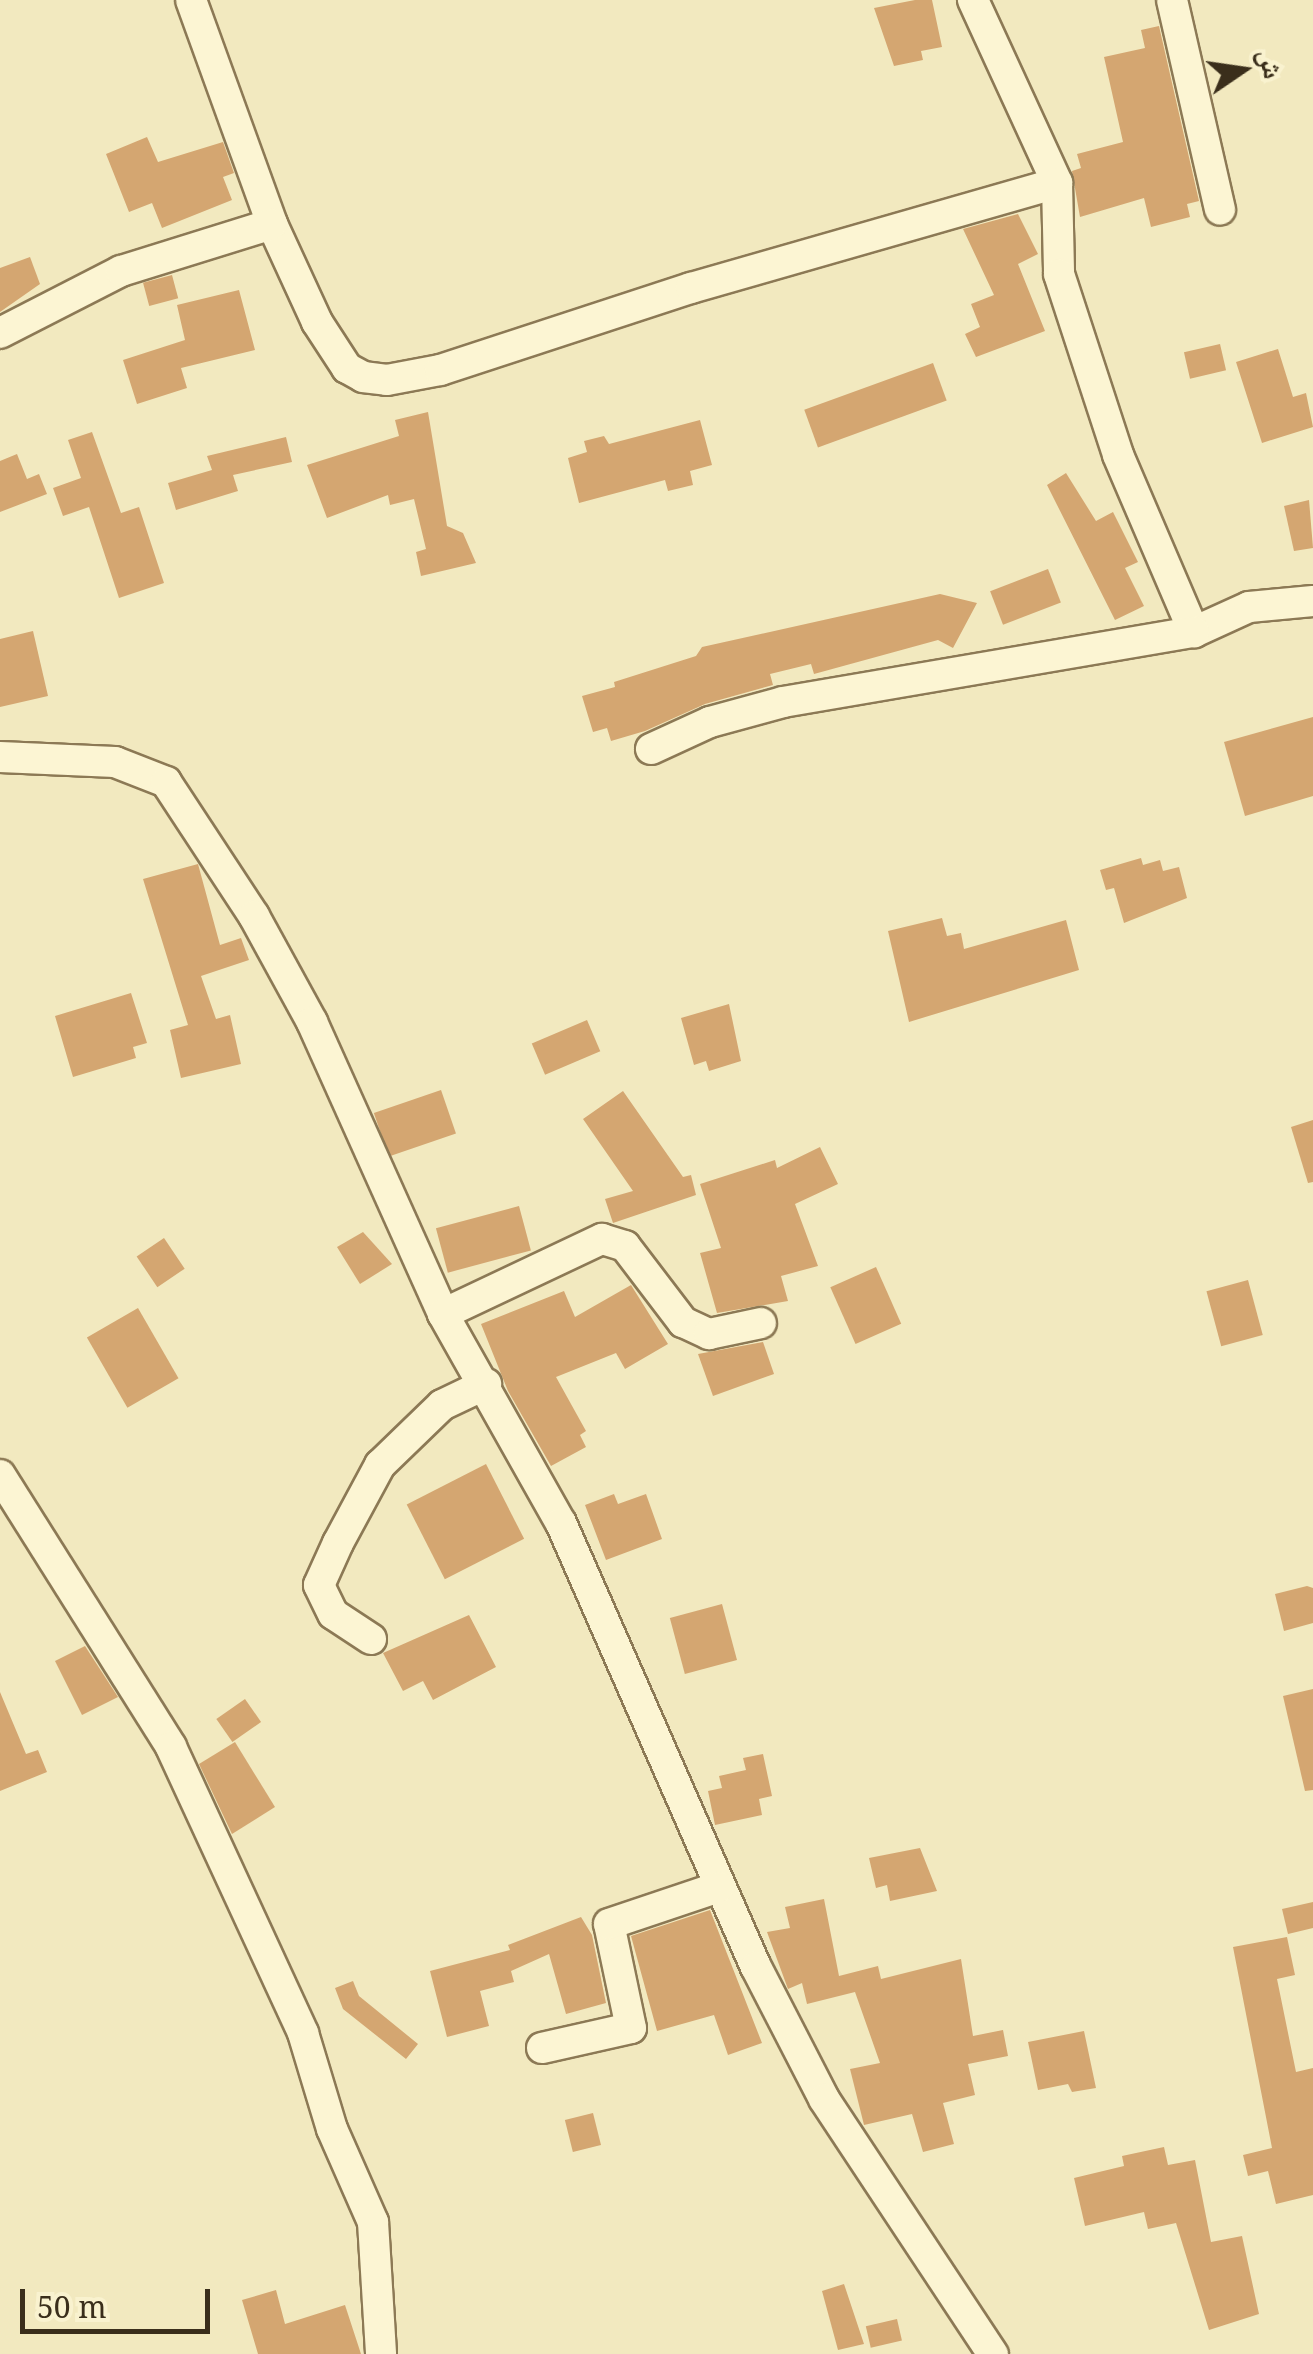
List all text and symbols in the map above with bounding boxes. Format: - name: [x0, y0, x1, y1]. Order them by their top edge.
- north arrow: [1193, 20, 1293, 120]
- text: ش: [1250, 44, 1294, 82]
- scale bar: [25, 2269, 215, 2331]
- text: 50 m: [37, 2286, 107, 2327]

